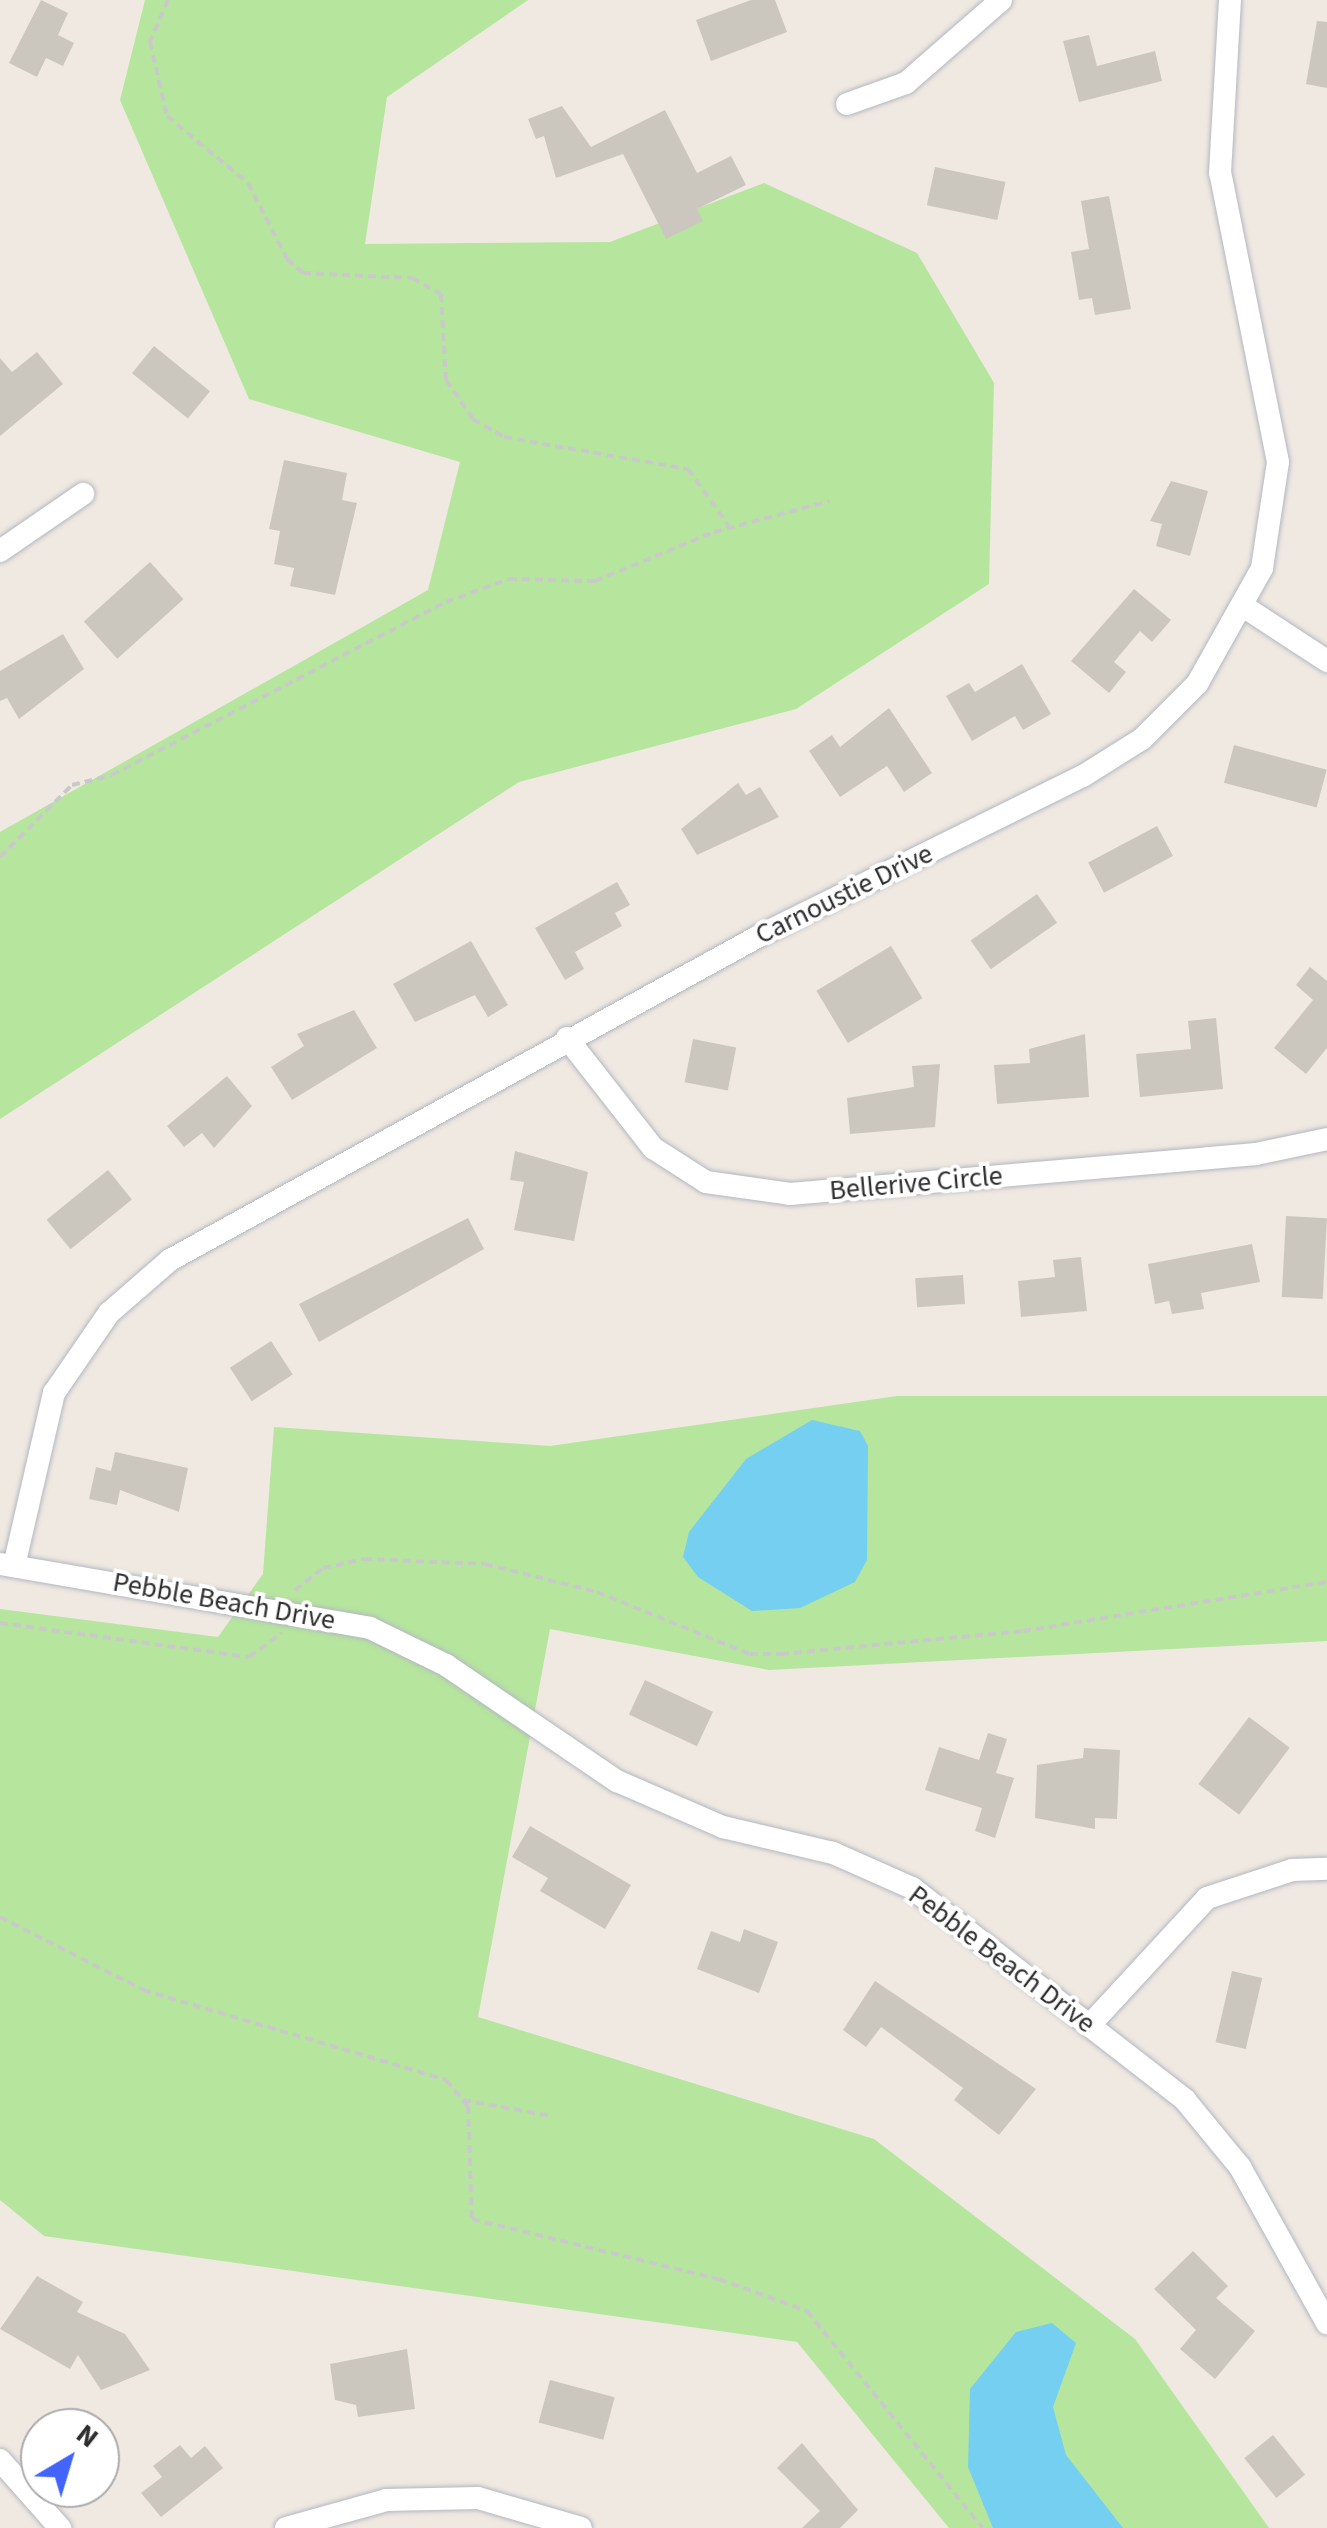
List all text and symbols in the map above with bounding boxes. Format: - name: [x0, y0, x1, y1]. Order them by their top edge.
- street label: Carnoustie Drive: [750, 837, 938, 951]
- street label: Bellerive Circle: [828, 1159, 1004, 1207]
- street label: Pebble Beach Drive: [110, 1565, 338, 1637]
- street label: Pebble Beach Drive: [902, 1878, 1102, 2040]
- north arrow: [20, 2408, 120, 2508]
- text: N: [68, 2414, 107, 2457]

